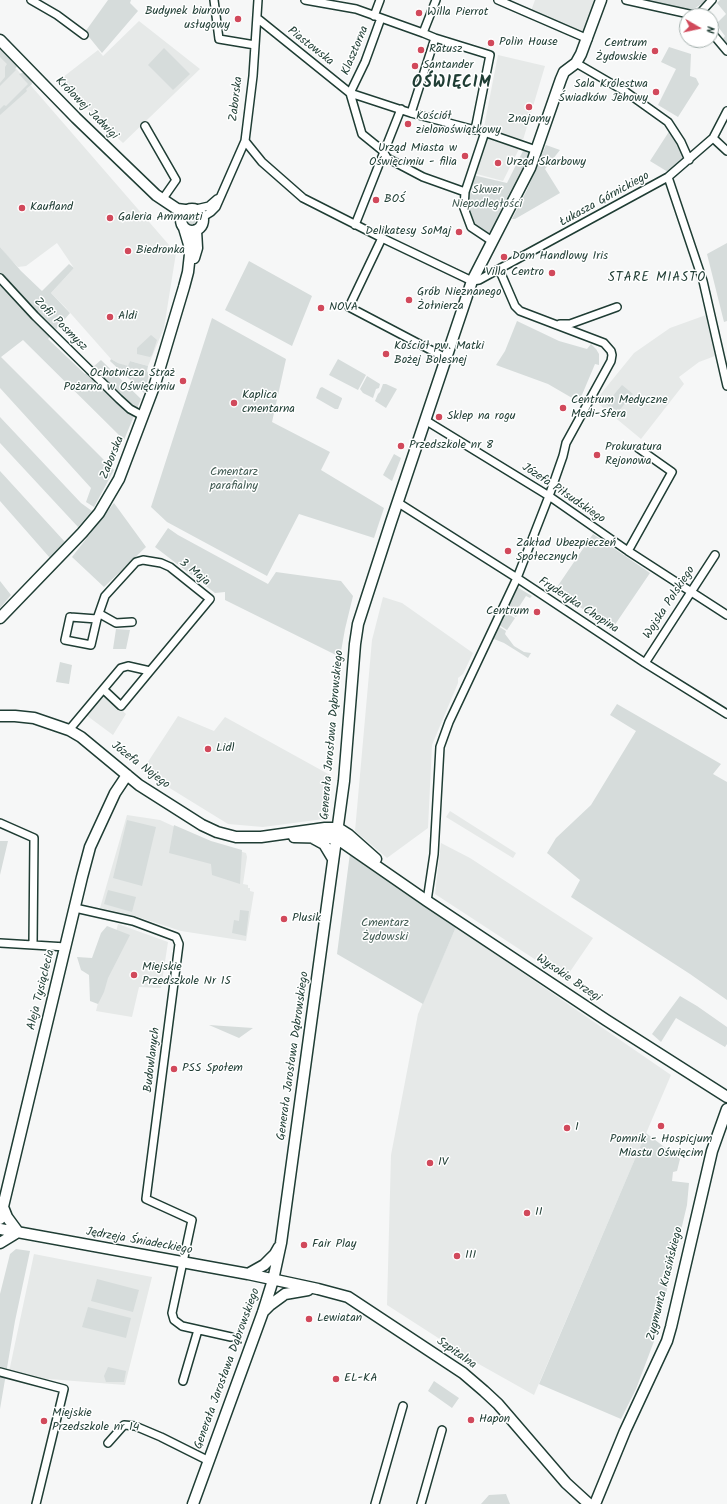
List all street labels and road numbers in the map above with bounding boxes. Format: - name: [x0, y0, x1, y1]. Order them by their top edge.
- street label: Klasztorna: [339, 24, 373, 78]
- street label: Piastowska: [284, 25, 336, 69]
- street label: Królowej Jadwigi: [52, 75, 120, 143]
- street label: Zaborska: [227, 76, 247, 122]
- street label: Łukasza Górnickiego: [558, 169, 652, 231]
- street label: Zofii Posmysz: [30, 295, 90, 355]
- street label: Zaborska: [98, 434, 128, 482]
- street label: Józefa Piłsudskiego: [519, 461, 607, 527]
- street label: 3 Maja: [176, 556, 212, 590]
- street label: Wojska Polskiego: [641, 564, 699, 642]
- street label: Fryderyka Chopina: [535, 575, 621, 637]
- street label: Generała Jarosława Dąbrowskiego: [318, 649, 348, 821]
- street label: Józefa Nojego: [108, 739, 172, 793]
- street label: Aleja Tysiąclecia: [25, 948, 59, 1032]
- street label: Wysokie Brzegi: [533, 952, 603, 1006]
- street label: Generała Jarosława Dąbrowskiego: [275, 971, 313, 1141]
- street label: Budowlanych: [142, 1027, 164, 1093]
- street label: Jędrzeja Śniadeckiego: [85, 1226, 193, 1258]
- street label: Zygmunta Krasińskiego: [645, 1226, 687, 1342]
- street label: Generała Jarosława Dąbrowskiego: [192, 1286, 264, 1452]
- street label: Szpitalna: [433, 1335, 479, 1373]

